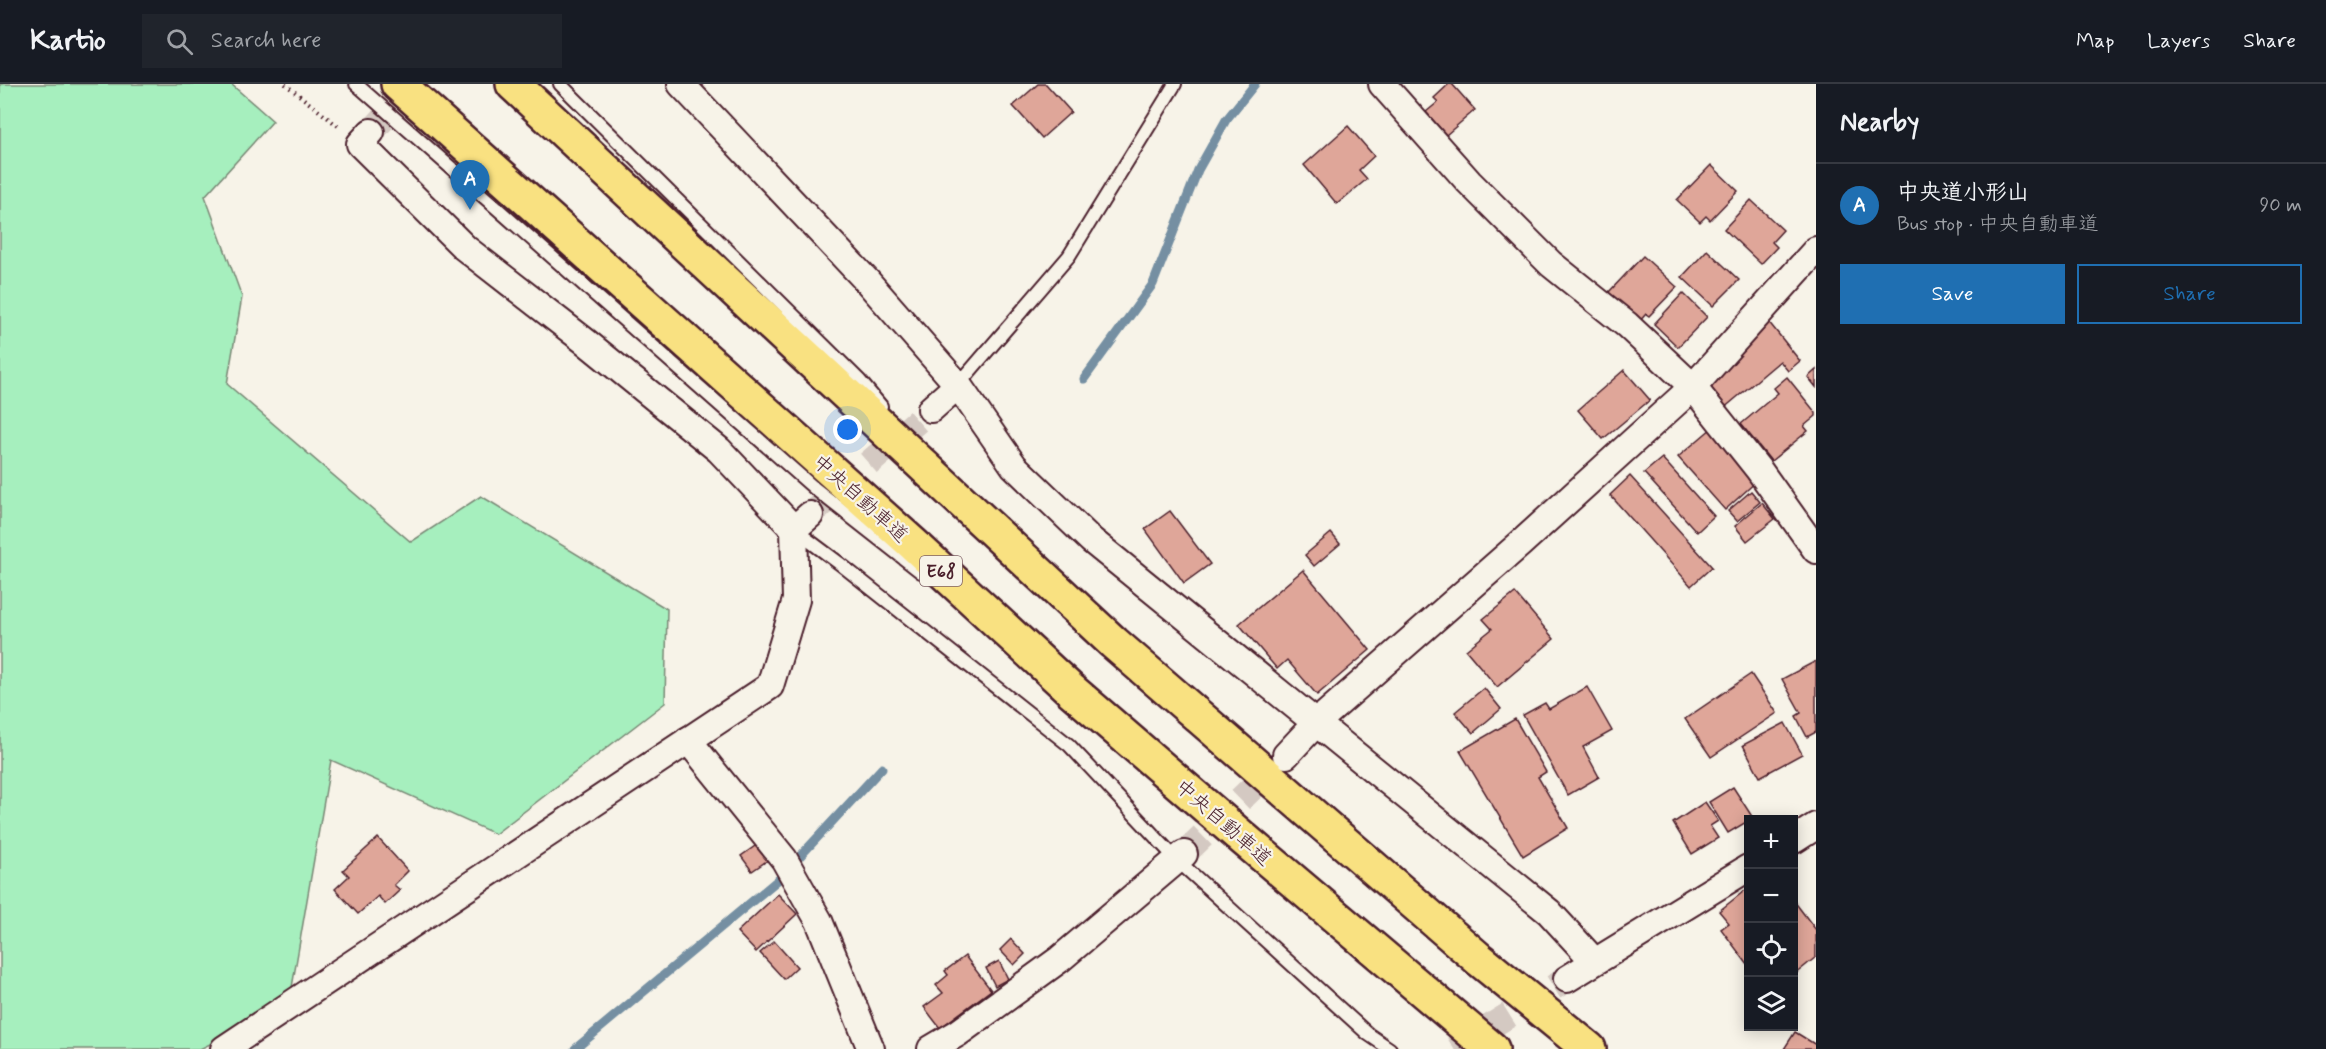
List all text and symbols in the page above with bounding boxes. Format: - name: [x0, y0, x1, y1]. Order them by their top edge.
- search box: [142, 14, 562, 68]
- text: Kartio: [30, 23, 106, 60]
- icon: search: [163, 25, 196, 58]
- text: Search here: [211, 27, 322, 55]
- text: Map: [2076, 27, 2114, 55]
- text: Layers: [2147, 27, 2210, 55]
- text: Share: [2243, 27, 2296, 55]
- text: Nearby: [1840, 106, 1919, 140]
- pin: A: [450, 160, 490, 210]
- text: 中央道小形山: [1897, 179, 2029, 207]
- text: A: [1853, 192, 1866, 219]
- text: 90 m: [2259, 192, 2302, 219]
- text: Bus stop · 中央自動車道: [1897, 211, 2099, 238]
- button: Save: [1840, 264, 2065, 324]
- button: Share: [2077, 264, 2302, 324]
- your location: [833, 415, 862, 444]
- street label: 中央自動車道: [806, 449, 914, 549]
- road number: E68: [920, 556, 962, 586]
- street label: 中央自動車道: [1169, 774, 1277, 873]
- map controls: [1744, 815, 1798, 1031]
- button: +: [1744, 815, 1798, 869]
- button: −: [1744, 869, 1798, 923]
- button: locate: [1744, 923, 1798, 977]
- button: layers: [1744, 977, 1798, 1031]

